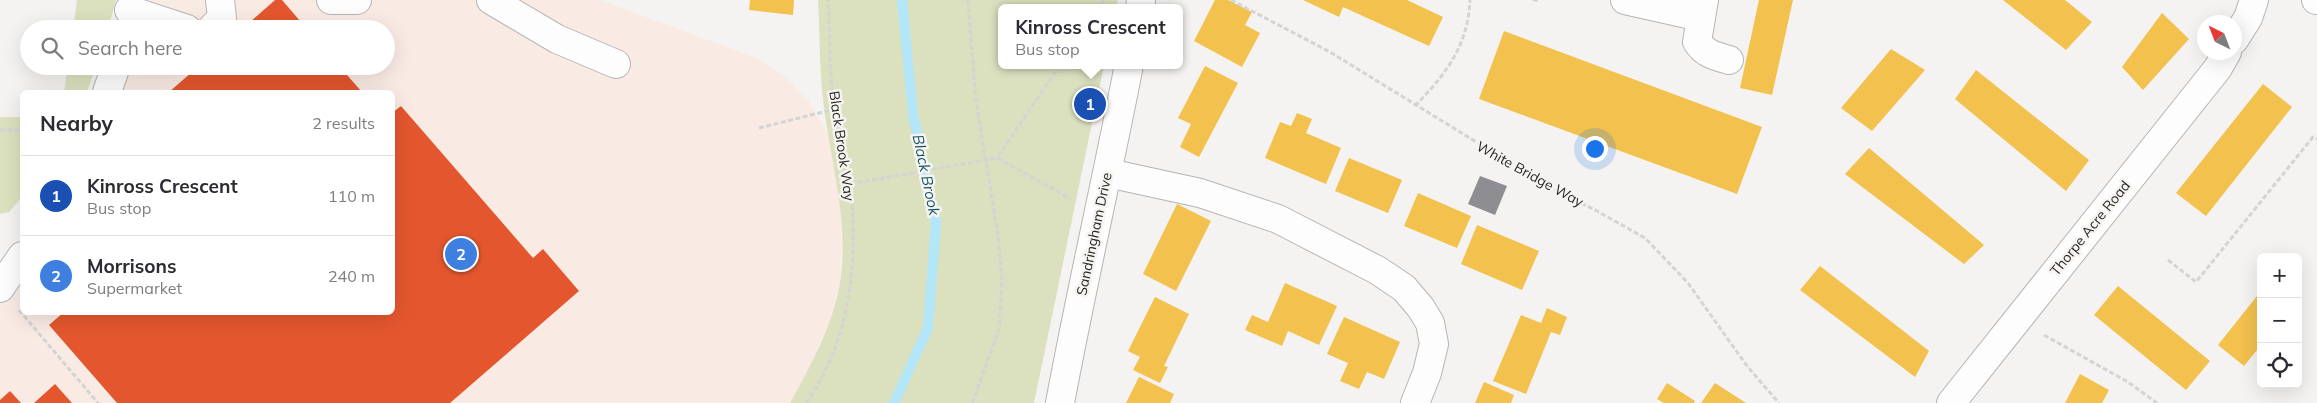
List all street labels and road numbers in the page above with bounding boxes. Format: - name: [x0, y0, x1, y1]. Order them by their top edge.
- street label: Black Brook Way: [825, 90, 859, 203]
- street label: White Bridge Way: [1473, 137, 1587, 211]
- street label: Sandringham Drive: [1072, 171, 1116, 297]
- street label: Thorpe Acre Road: [2046, 177, 2134, 279]

